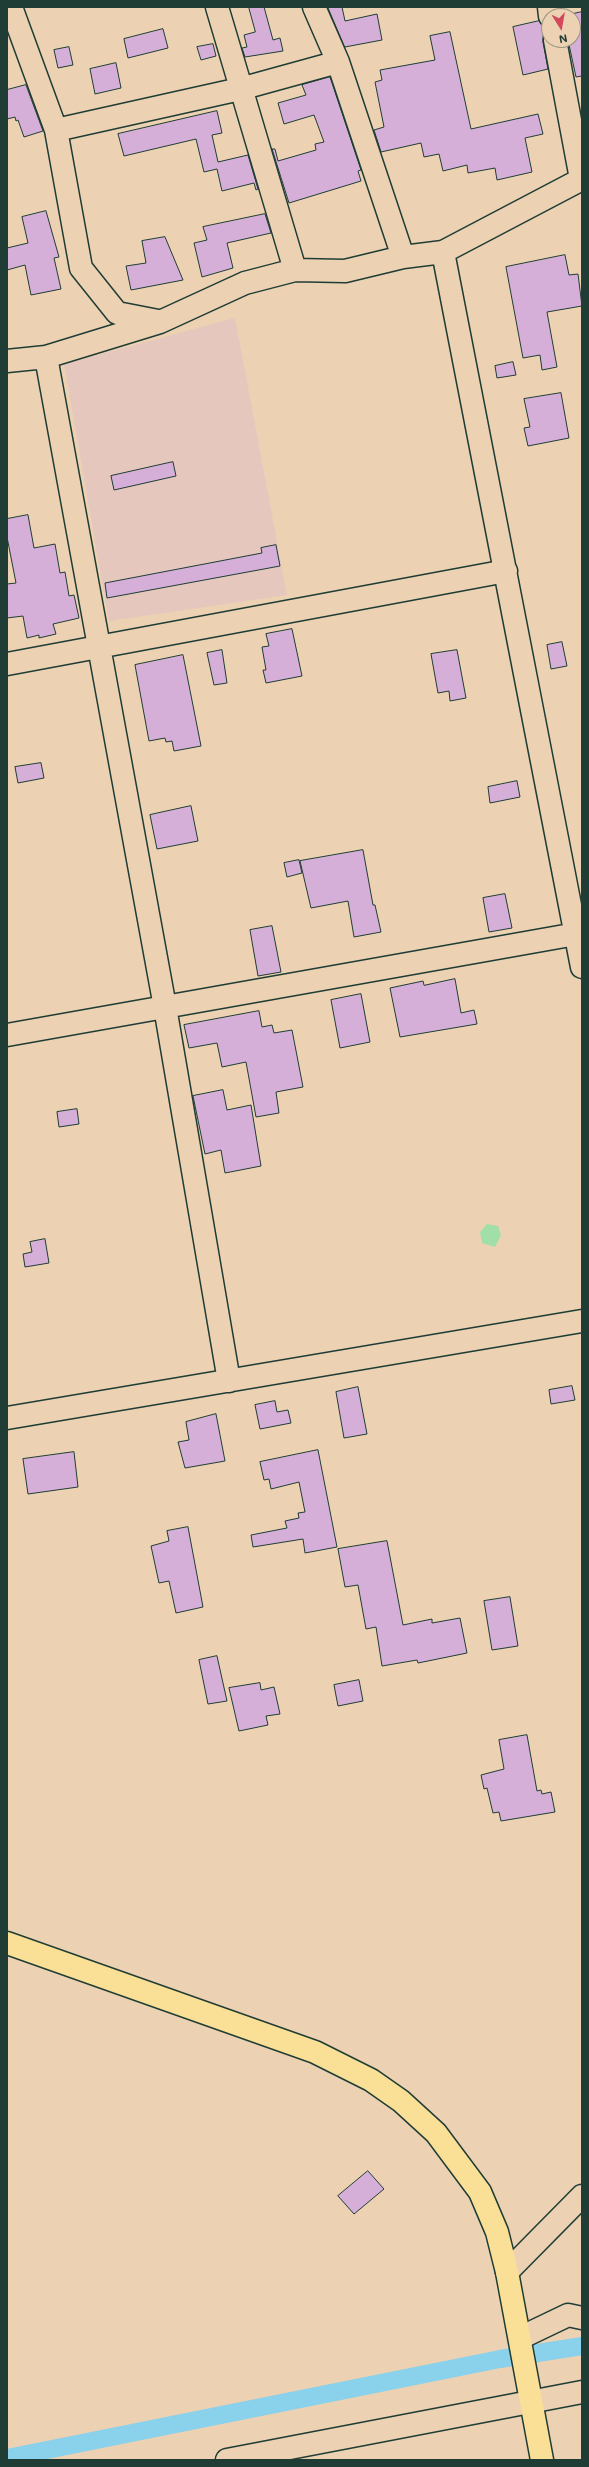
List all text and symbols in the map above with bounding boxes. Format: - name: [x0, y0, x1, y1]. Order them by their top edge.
- north arrow: [541, 8, 581, 48]
- text: N: [558, 31, 569, 47]

